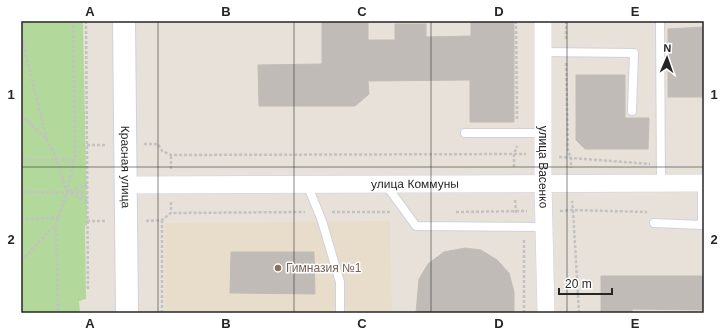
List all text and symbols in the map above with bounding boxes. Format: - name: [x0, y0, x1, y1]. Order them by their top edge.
- text: A: [85, 4, 95, 19]
- text: B: [221, 4, 231, 19]
- text: C: [357, 4, 367, 19]
- text: D: [494, 4, 504, 19]
- text: E: [631, 4, 640, 19]
- north arrow: [647, 38, 687, 78]
- text: N: [663, 42, 672, 54]
- text: 1: [7, 87, 15, 102]
- text: 1: [710, 87, 718, 102]
- street label: Красная улица: [118, 126, 133, 209]
- street label: улица Васенко: [536, 126, 551, 209]
- street label: улица Коммуны: [371, 177, 459, 191]
- text: 2: [7, 232, 15, 247]
- text: 2: [710, 232, 718, 247]
- place label: Гимназия №1: [286, 261, 362, 275]
- marker: Гимназия №1: [273, 263, 283, 273]
- scale bar: [559, 270, 612, 296]
- text: 20 m: [565, 277, 592, 291]
- text: A: [85, 316, 95, 331]
- text: B: [221, 316, 231, 331]
- text: C: [357, 316, 367, 331]
- text: D: [494, 316, 504, 331]
- text: E: [631, 316, 640, 331]

